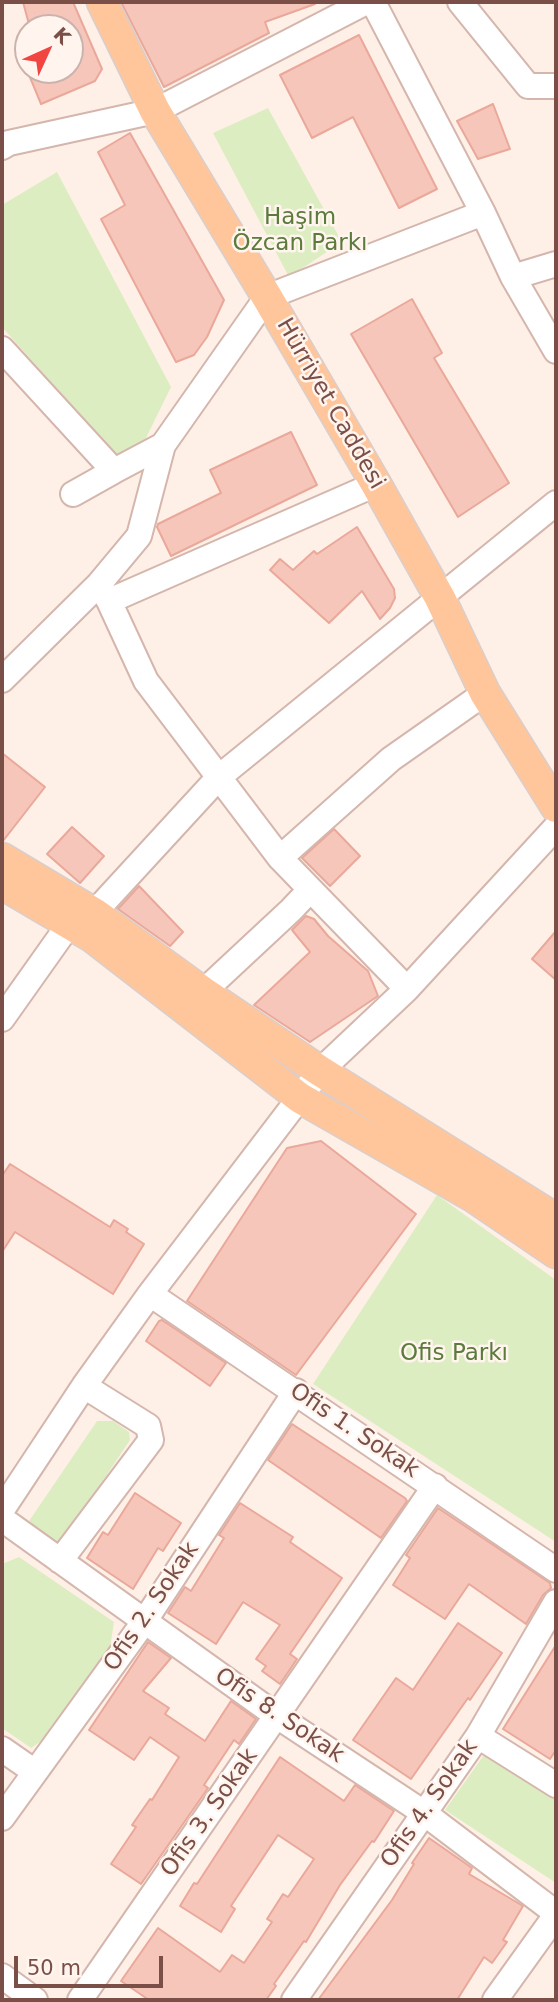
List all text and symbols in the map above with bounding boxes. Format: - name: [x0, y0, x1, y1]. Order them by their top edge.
- north arrow: [14, 14, 84, 84]
- text: K: [49, 23, 75, 49]
- park label: Haşim Özcan Parkı: [233, 204, 367, 258]
- street label: Hürriyet Caddesi: [270, 314, 390, 494]
- park label: Ofis Parkı: [400, 1340, 508, 1368]
- street label: Ofis 1. Sokak: [284, 1378, 424, 1484]
- street label: Ofis 2. Sokak: [99, 1537, 205, 1677]
- street label: Ofis 8. Sokak: [209, 1663, 349, 1769]
- street label: Ofis 4. Sokak: [376, 1735, 484, 1873]
- street label: Ofis 3. Sokak: [156, 1744, 264, 1882]
- scale bar: [18, 1942, 166, 1986]
- text: 50 m: [27, 1956, 81, 1980]

